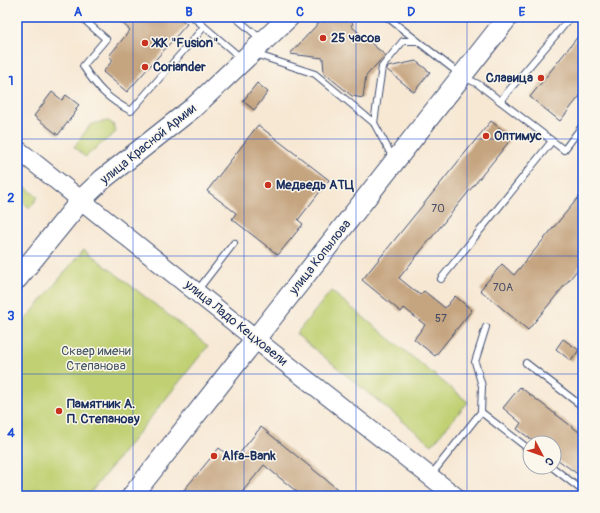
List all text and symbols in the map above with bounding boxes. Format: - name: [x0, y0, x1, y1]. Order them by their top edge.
- text: A: [74, 4, 83, 20]
- text: B: [185, 4, 193, 20]
- text: C: [296, 4, 304, 20]
- text: D: [407, 4, 415, 20]
- text: E: [519, 4, 526, 20]
- place label: 25 часов: [331, 30, 381, 46]
- marker: 25 часов: [318, 33, 328, 43]
- place label: ЖК "Fusion": [151, 35, 218, 51]
- marker: ЖК "Fusion": [140, 38, 150, 48]
- place label: Coriander: [153, 59, 206, 75]
- marker: Coriander: [140, 62, 150, 72]
- place label: Славица: [486, 70, 533, 86]
- text: 1: [8, 73, 14, 89]
- marker: Славица: [536, 73, 546, 83]
- street label: улица Красной Армии: [96, 100, 199, 188]
- place label: Оптимус: [494, 128, 542, 144]
- marker: Оптимус: [481, 131, 491, 141]
- place label: Медведь АТЦ: [276, 177, 355, 193]
- marker: Медведь АТЦ: [263, 180, 273, 190]
- text: 2: [7, 190, 15, 206]
- house number: 70: [431, 202, 445, 215]
- street label: улица Копылова: [285, 216, 354, 299]
- street label: улица Ладо Кецховели: [181, 276, 291, 369]
- house number: 70А: [493, 281, 513, 294]
- text: 3: [7, 308, 15, 324]
- house number: 57: [435, 312, 447, 325]
- park label: Сквер имени Степанова: [61, 343, 131, 374]
- place label: Памятник А. П. Степанову: [67, 396, 140, 427]
- marker: Памятник А. П. Степанову: [54, 406, 64, 416]
- text: 4: [7, 425, 15, 441]
- north arrow: [522, 435, 562, 475]
- place label: Alfa-Bank: [222, 448, 276, 464]
- marker: Alfa-Bank: [209, 451, 219, 461]
- text: С: [542, 454, 556, 468]

